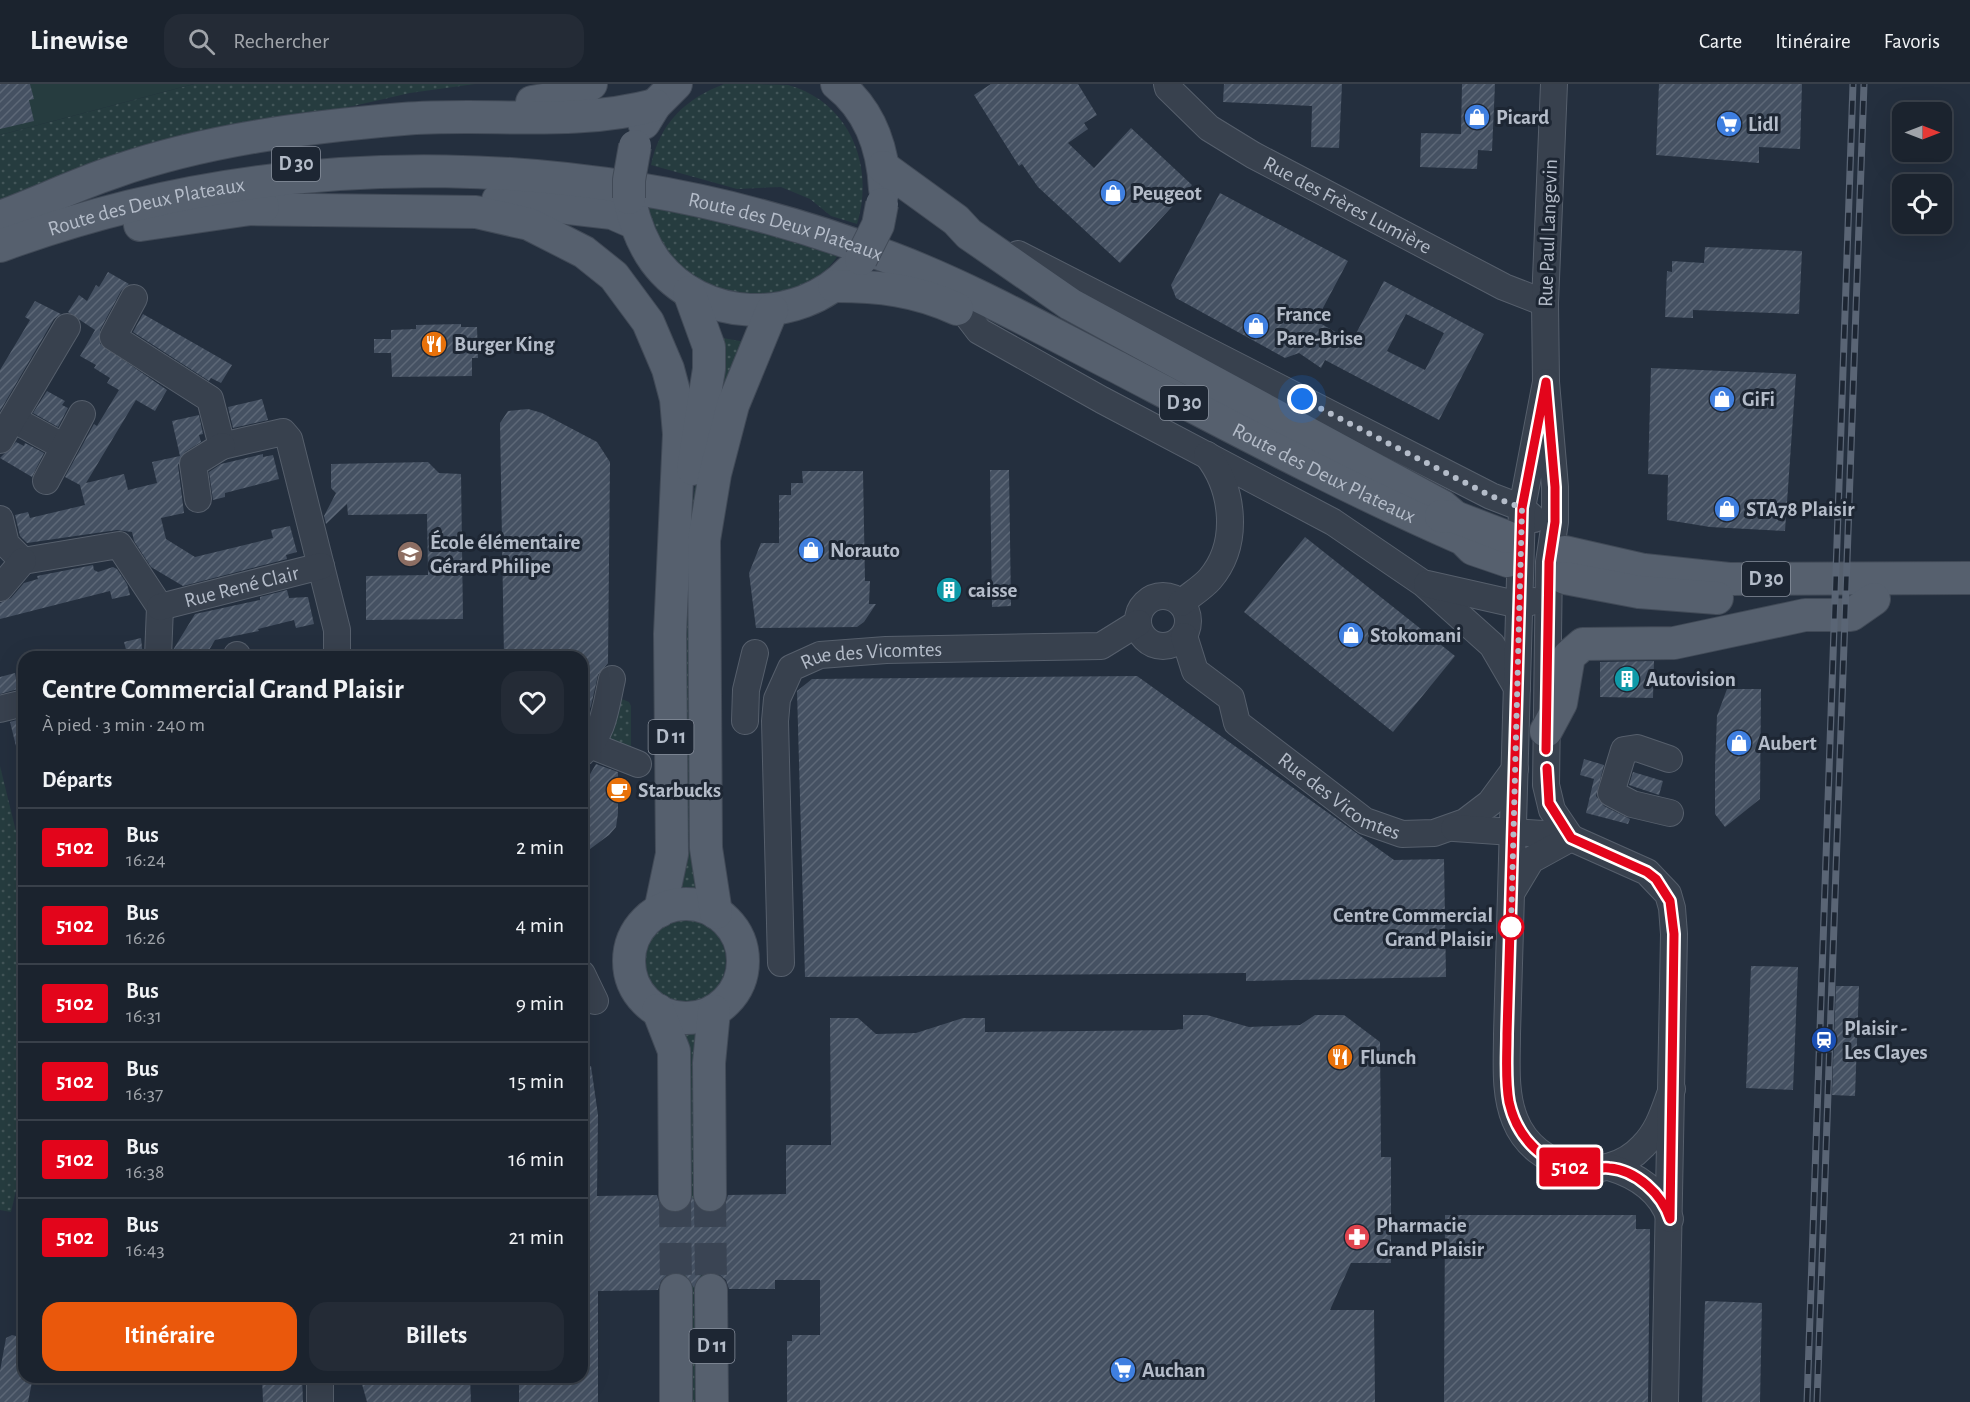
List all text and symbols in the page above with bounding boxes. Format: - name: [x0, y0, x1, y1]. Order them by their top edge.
- search box: [164, 14, 584, 68]
- icon: search: [185, 25, 218, 58]
- text: Linewise: [30, 27, 128, 55]
- text: Rechercher: [233, 30, 329, 52]
- text: Carte: [1699, 31, 1742, 52]
- text: Itinéraire: [1775, 31, 1851, 52]
- text: Favoris: [1884, 31, 1940, 52]
- shop icon: Picard: [1462, 102, 1492, 132]
- north arrow: [1892, 102, 1952, 162]
- map controls: [1892, 102, 1952, 234]
- place label: Picard: [1496, 107, 1549, 128]
- supermarket icon: Lidl: [1714, 109, 1744, 139]
- place label: Lidl: [1748, 114, 1779, 135]
- road number: D 30: [272, 147, 320, 181]
- street label: Rue des Frères Lumière: [1260, 152, 1435, 258]
- street label: Rue Paul Langevin: [1535, 159, 1561, 307]
- street label: Route des Deux Plateaux: [45, 174, 246, 239]
- button: locate: [1892, 174, 1952, 234]
- shop icon: Peugeot: [1098, 178, 1128, 208]
- place label: Peugeot: [1132, 183, 1202, 204]
- street label: Route des Deux Plateaux: [686, 188, 886, 264]
- place label: France Pare-Brise: [1276, 304, 1363, 349]
- shop icon: France Pare-Brise: [1241, 311, 1271, 341]
- restaurant icon: Burger King: [419, 329, 449, 359]
- place label: Burger King: [454, 334, 555, 355]
- your location: [1287, 384, 1317, 414]
- shop icon: GiFi: [1707, 384, 1737, 414]
- road number: D 30: [1160, 386, 1208, 420]
- place label: GiFi: [1742, 389, 1775, 410]
- street label: Route des Deux Plateaux: [1229, 419, 1419, 527]
- shop icon: STA78 Plaisir: [1712, 494, 1742, 524]
- place label: STA78 Plaisir: [1746, 499, 1855, 520]
- place label: École élémentaire Gérard Philipe: [430, 529, 581, 577]
- shop icon: Norauto: [796, 535, 826, 565]
- school or university icon: École élémentaire Gérard Philipe: [395, 539, 425, 569]
- place label: Norauto: [830, 540, 900, 561]
- street label: Rue René Clair: [182, 562, 301, 611]
- road number: D 30: [1742, 562, 1790, 596]
- building icon: caisse: [934, 575, 964, 605]
- place label: caisse: [968, 580, 1018, 601]
- shop icon: Stokomani: [1336, 620, 1366, 650]
- place label: Stokomani: [1370, 625, 1462, 646]
- street label: Rue des Vicomtes: [797, 638, 942, 673]
- building icon: Autovision: [1612, 664, 1642, 694]
- place label: Autovision: [1646, 669, 1736, 690]
- button: heart: [501, 671, 564, 734]
- text: Centre Commercial Grand Plaisir: [42, 676, 404, 704]
- text: À pied · 3 min · 240 m: [42, 715, 205, 735]
- road number: D 11: [648, 720, 694, 754]
- shop icon: Aubert: [1724, 728, 1754, 758]
- place label: Aubert: [1758, 733, 1817, 754]
- street label: Rue des Vicomtes: [1274, 748, 1403, 843]
- text: Départs: [42, 769, 112, 791]
- cafe icon: Starbucks: [604, 775, 634, 805]
- place label: Starbucks: [638, 780, 721, 801]
- text: Bus: [126, 824, 159, 846]
- text: 2 min: [516, 836, 564, 858]
- text: 5102: [56, 837, 94, 858]
- text: 16:24: [126, 850, 166, 870]
- text: Bus: [126, 902, 159, 924]
- place label: Centre Commercial Grand Plaisir: [1333, 905, 1494, 950]
- text: 4 min: [516, 914, 564, 936]
- marker: Centre Commercial Grand Plaisir: [1498, 914, 1524, 940]
- text: 5102: [56, 915, 94, 936]
- text: 16:26: [126, 928, 165, 948]
- text: Bus: [126, 980, 159, 1002]
- text: 9 min: [516, 992, 564, 1014]
- text: 5102: [56, 993, 94, 1014]
- text: 16:31: [126, 1006, 162, 1026]
- place label: Plaisir - Les Clayes: [1844, 1018, 1928, 1063]
- station icon: Plaisir - Les Clayes: [1809, 1025, 1839, 1055]
- restaurant icon: Flunch: [1325, 1042, 1355, 1072]
- place label: Flunch: [1360, 1047, 1416, 1068]
- text: Bus: [126, 1058, 159, 1080]
- text: 15 min: [509, 1070, 564, 1092]
- text: 5102: [56, 1071, 94, 1092]
- text: 16:37: [126, 1084, 163, 1104]
- text: Bus: [126, 1136, 159, 1158]
- text: 16 min: [508, 1148, 564, 1170]
- line badge: 5102: [1528, 1148, 1612, 1186]
- text: 5102: [56, 1149, 94, 1170]
- text: 5102: [1551, 1157, 1589, 1178]
- text: 16:38: [126, 1162, 165, 1182]
- text: Bus: [126, 1214, 159, 1236]
- place label: Pharmacie Grand Plaisir: [1376, 1215, 1485, 1260]
- pharmacy icon: Pharmacie Grand Plaisir: [1342, 1222, 1372, 1252]
- text: 21 min: [509, 1226, 564, 1248]
- text: 5102: [56, 1227, 94, 1248]
- text: 16:43: [126, 1240, 165, 1260]
- button: Itinéraire: [42, 1302, 297, 1371]
- button: Billets: [309, 1302, 564, 1371]
- road number: D 11: [690, 1329, 734, 1363]
- supermarket icon: Auchan: [1108, 1355, 1138, 1385]
- place label: Auchan: [1142, 1360, 1205, 1381]

